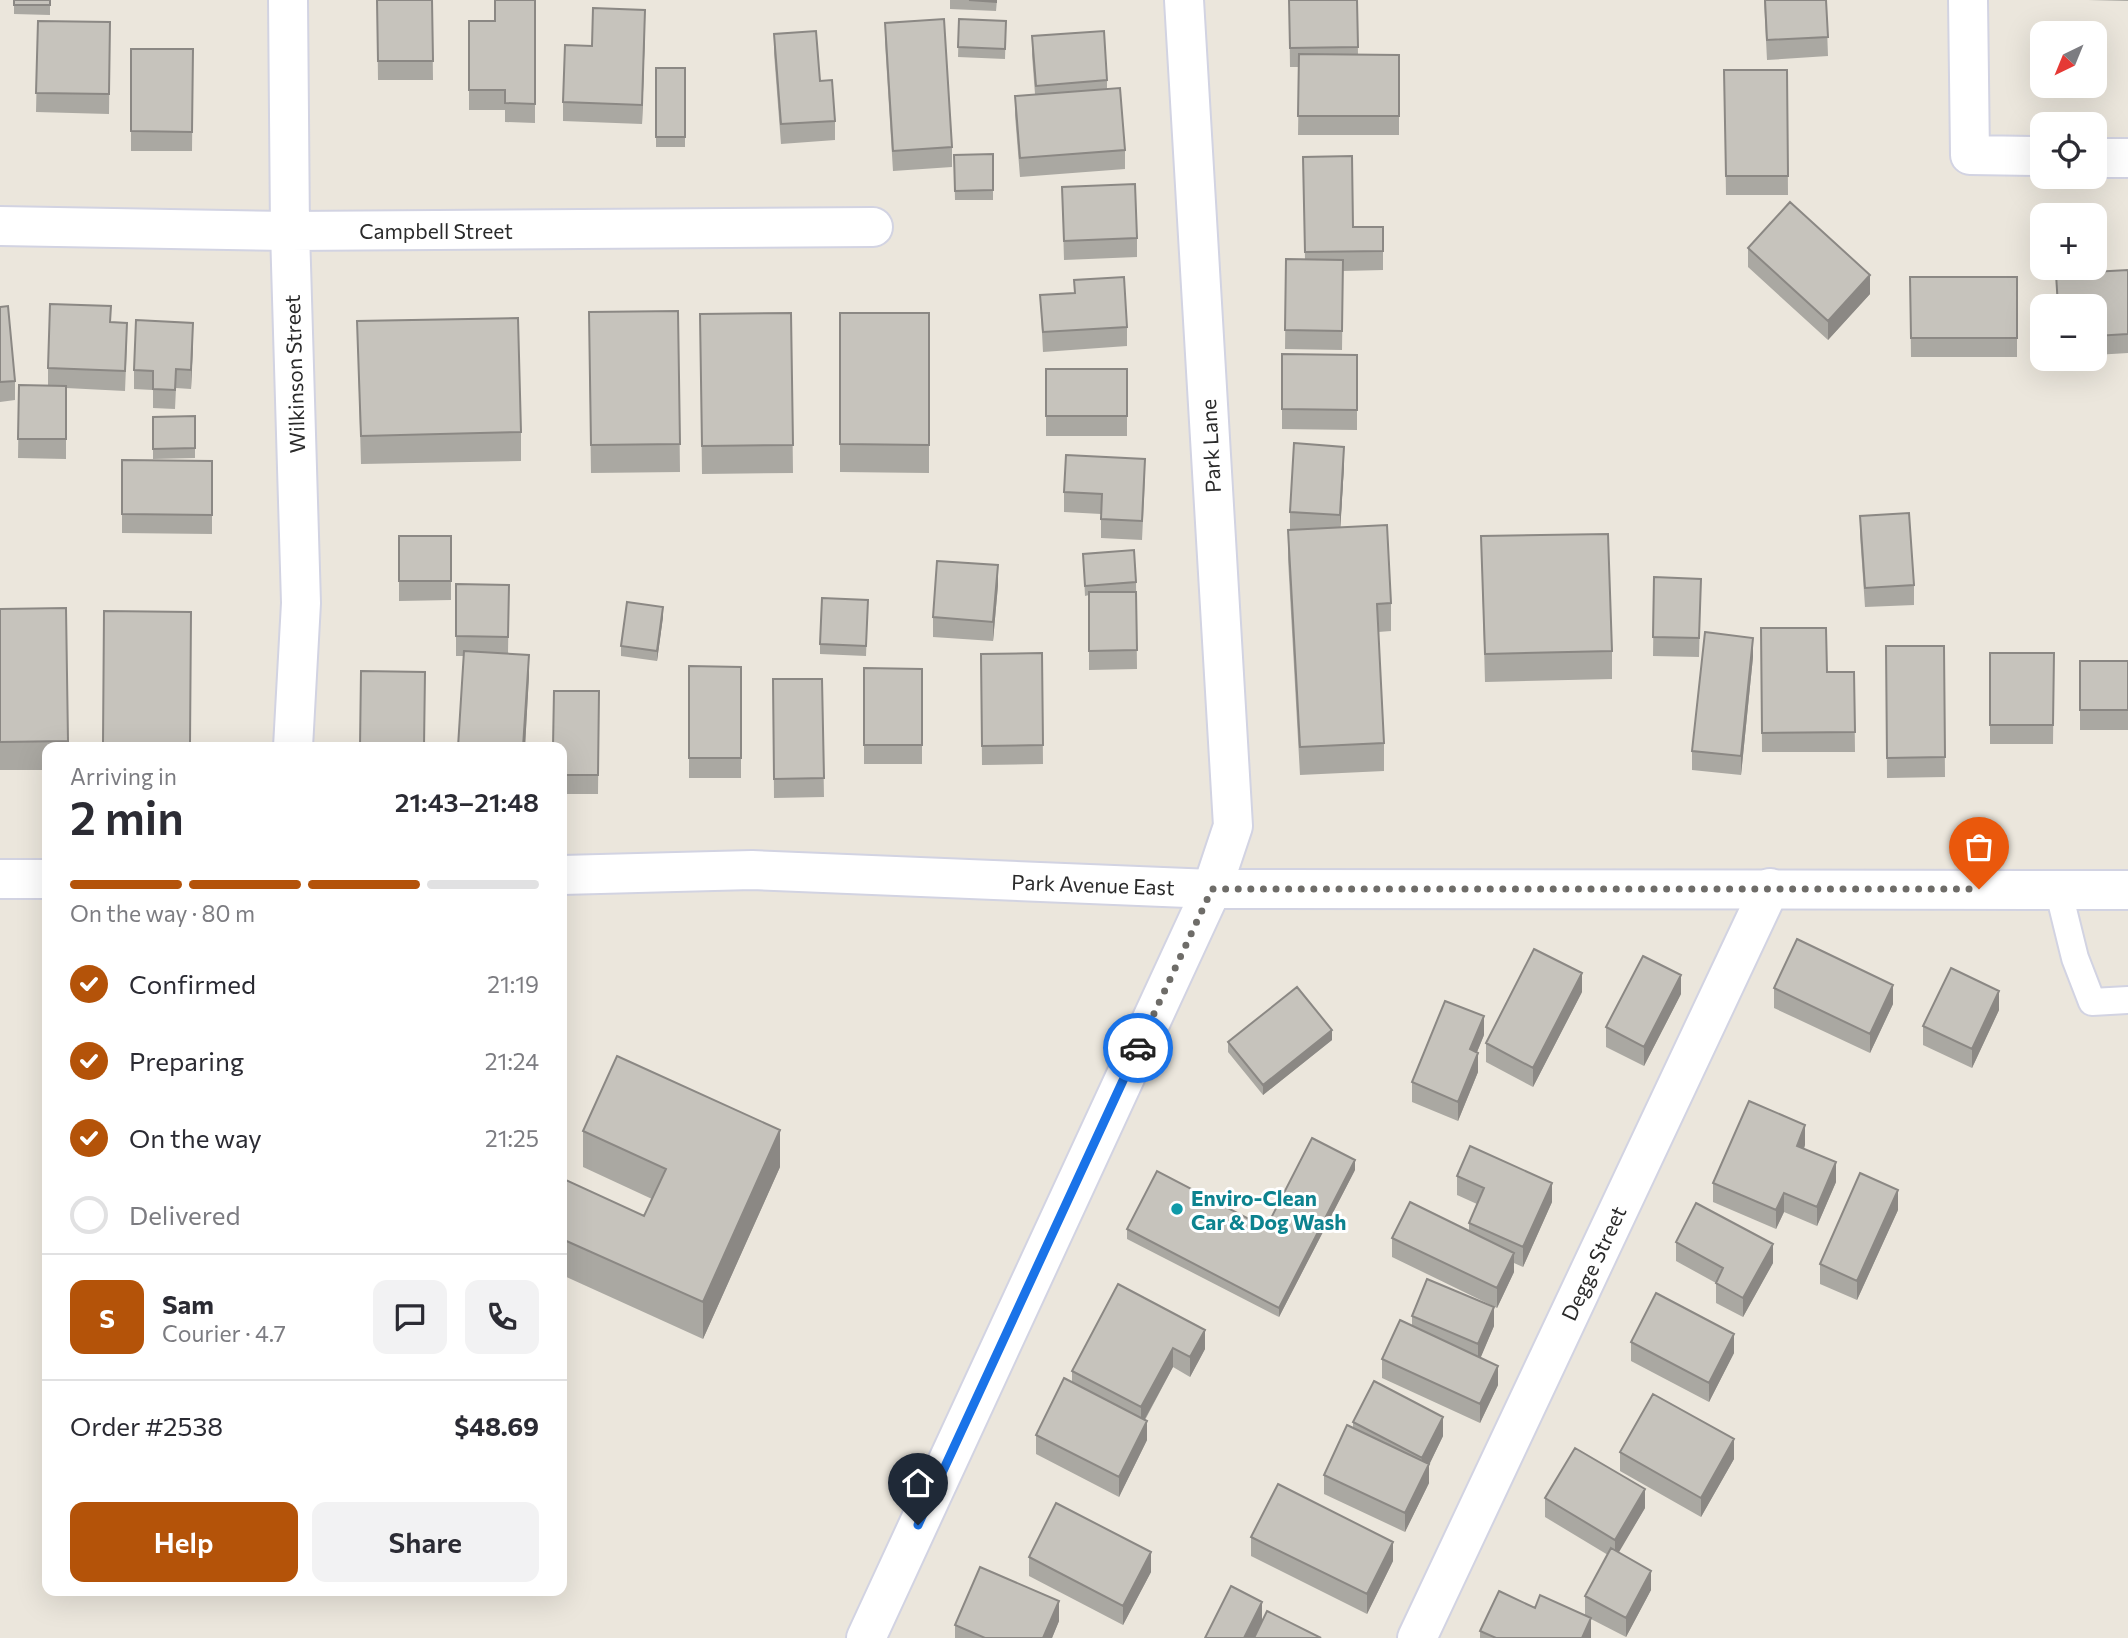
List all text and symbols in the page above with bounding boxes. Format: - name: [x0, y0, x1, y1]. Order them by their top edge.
- north arrow: [2030, 21, 2107, 98]
- map controls: [2030, 21, 2107, 371]
- button: locate: [2030, 112, 2107, 189]
- button: +: [2030, 203, 2107, 280]
- street label: Campbell Street: [359, 218, 513, 243]
- street label: Wilkinson Street: [279, 294, 309, 454]
- button: −: [2030, 294, 2107, 371]
- street label: Park Lane: [1195, 398, 1225, 494]
- text: Arriving in: [70, 762, 177, 790]
- text: 21:43–21:48: [395, 786, 539, 817]
- text: 2 min: [70, 788, 184, 844]
- pin: [1949, 817, 2009, 889]
- icon: bag: [1960, 828, 1998, 866]
- street label: Park Avenue East: [1011, 869, 1175, 899]
- text: On the way · 80 m: [70, 899, 255, 927]
- icon: check: [70, 965, 108, 1003]
- text: Confirmed: [129, 968, 256, 999]
- text: 21:19: [487, 970, 539, 998]
- courier: [1103, 1013, 1173, 1083]
- icon: car: [1119, 1029, 1157, 1067]
- icon: check: [70, 1042, 108, 1080]
- text: Preparing: [129, 1045, 244, 1076]
- text: 21:24: [485, 1047, 539, 1075]
- icon: check: [70, 1119, 108, 1157]
- text: On the way: [129, 1122, 262, 1153]
- text: 21:25: [485, 1124, 539, 1152]
- place label: Enviro-Clean Car & Dog Wash: [1191, 1185, 1346, 1234]
- text: Delivered: [129, 1199, 240, 1230]
- marker: Enviro-Clean Car & Dog Wash: [1169, 1201, 1185, 1217]
- street label: Degge Street: [1556, 1202, 1630, 1324]
- button: chat: [373, 1280, 447, 1354]
- button: phone: [465, 1280, 539, 1354]
- text: Sam: [162, 1288, 214, 1319]
- text: S: [99, 1302, 115, 1333]
- text: Courier · 4.7: [162, 1319, 286, 1347]
- text: Order #2538: [70, 1410, 223, 1441]
- text: $48.69: [454, 1410, 539, 1441]
- pin: [888, 1453, 948, 1525]
- icon: home: [899, 1464, 937, 1502]
- button: Help: [70, 1502, 298, 1582]
- button: Share: [312, 1502, 539, 1582]

